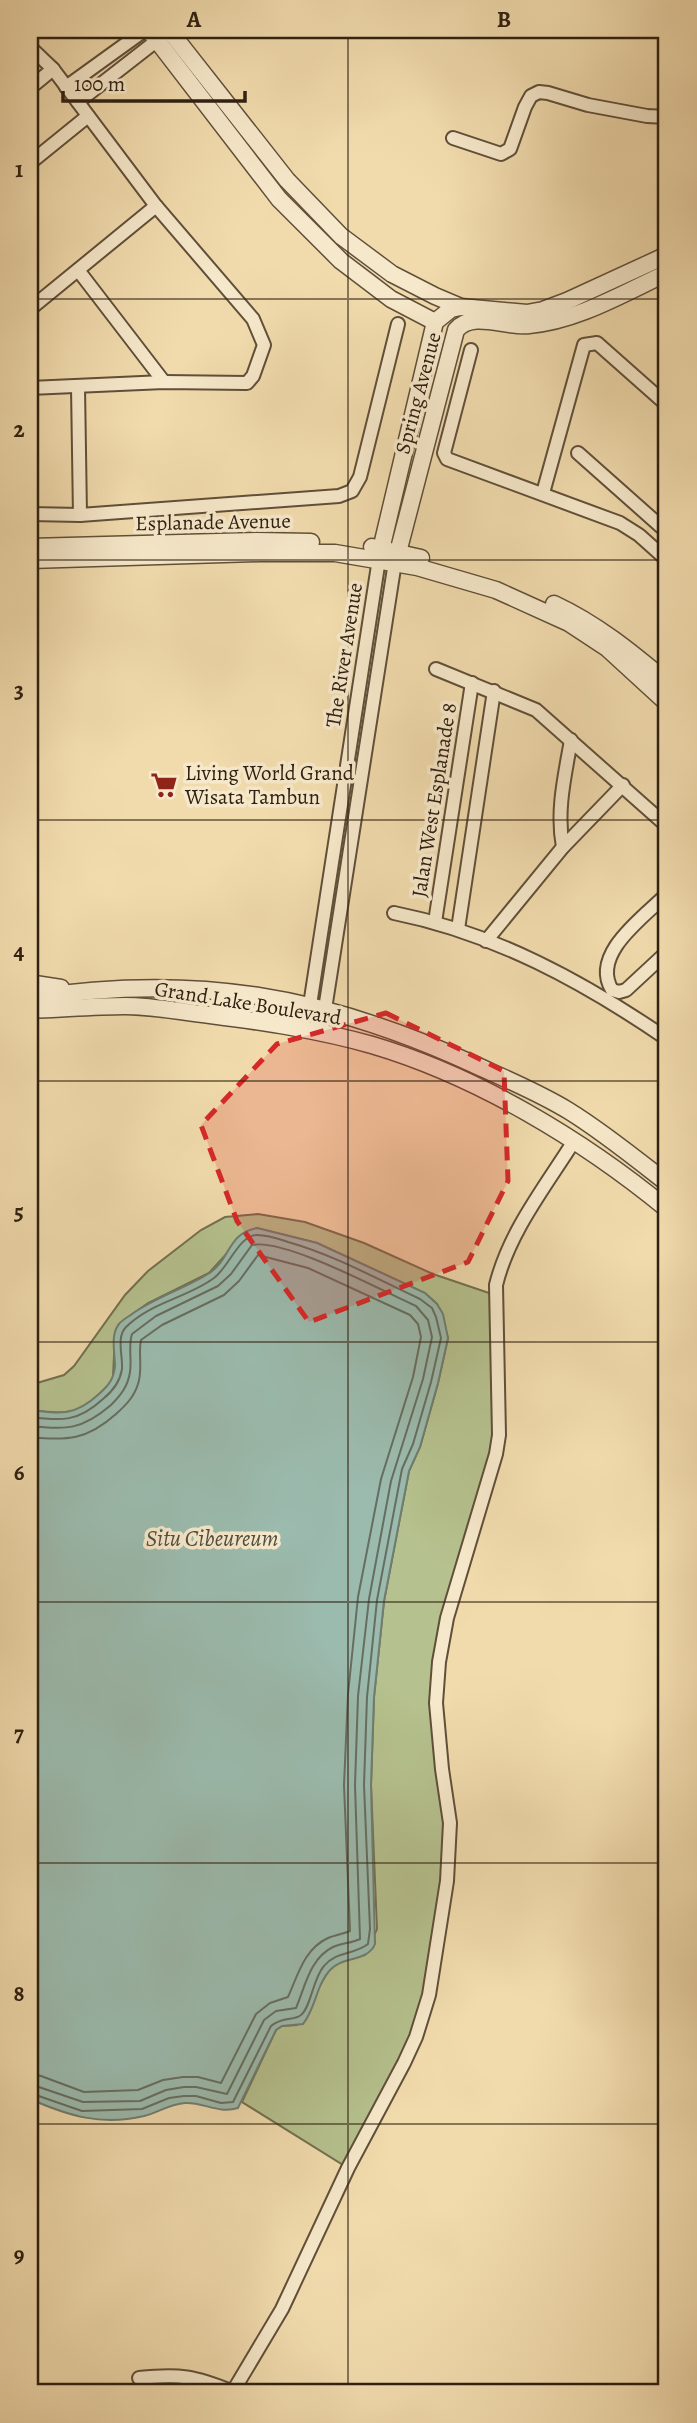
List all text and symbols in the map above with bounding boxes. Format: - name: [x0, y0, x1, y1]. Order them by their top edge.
- text: A: [186, 4, 202, 35]
- text: B: [497, 4, 511, 35]
- scale bar: [63, 60, 245, 104]
- text: 100 m: [74, 70, 125, 98]
- text: 1: [15, 154, 23, 185]
- street label: Spring Avenue: [388, 329, 448, 457]
- text: 2: [13, 414, 25, 445]
- street label: Esplanade Avenue: [135, 507, 291, 537]
- street label: The River Avenue: [319, 581, 369, 729]
- text: 3: [14, 675, 24, 706]
- street label: Jalan West Esplanade 8: [405, 701, 463, 899]
- place label: Living World Grand Wisata Tambun: [184, 759, 355, 811]
- supermarket icon: Living World Grand Wisata Tambun: [149, 770, 179, 800]
- text: 4: [14, 936, 25, 967]
- street label: Grand Lake Boulevard: [153, 974, 344, 1032]
- text: 5: [14, 1196, 24, 1227]
- text: 6: [14, 1457, 25, 1488]
- water label: Situ Cibeureum: [146, 1523, 278, 1554]
- text: 7: [14, 1718, 24, 1749]
- text: 8: [13, 1978, 25, 2009]
- text: 9: [14, 2239, 24, 2270]

